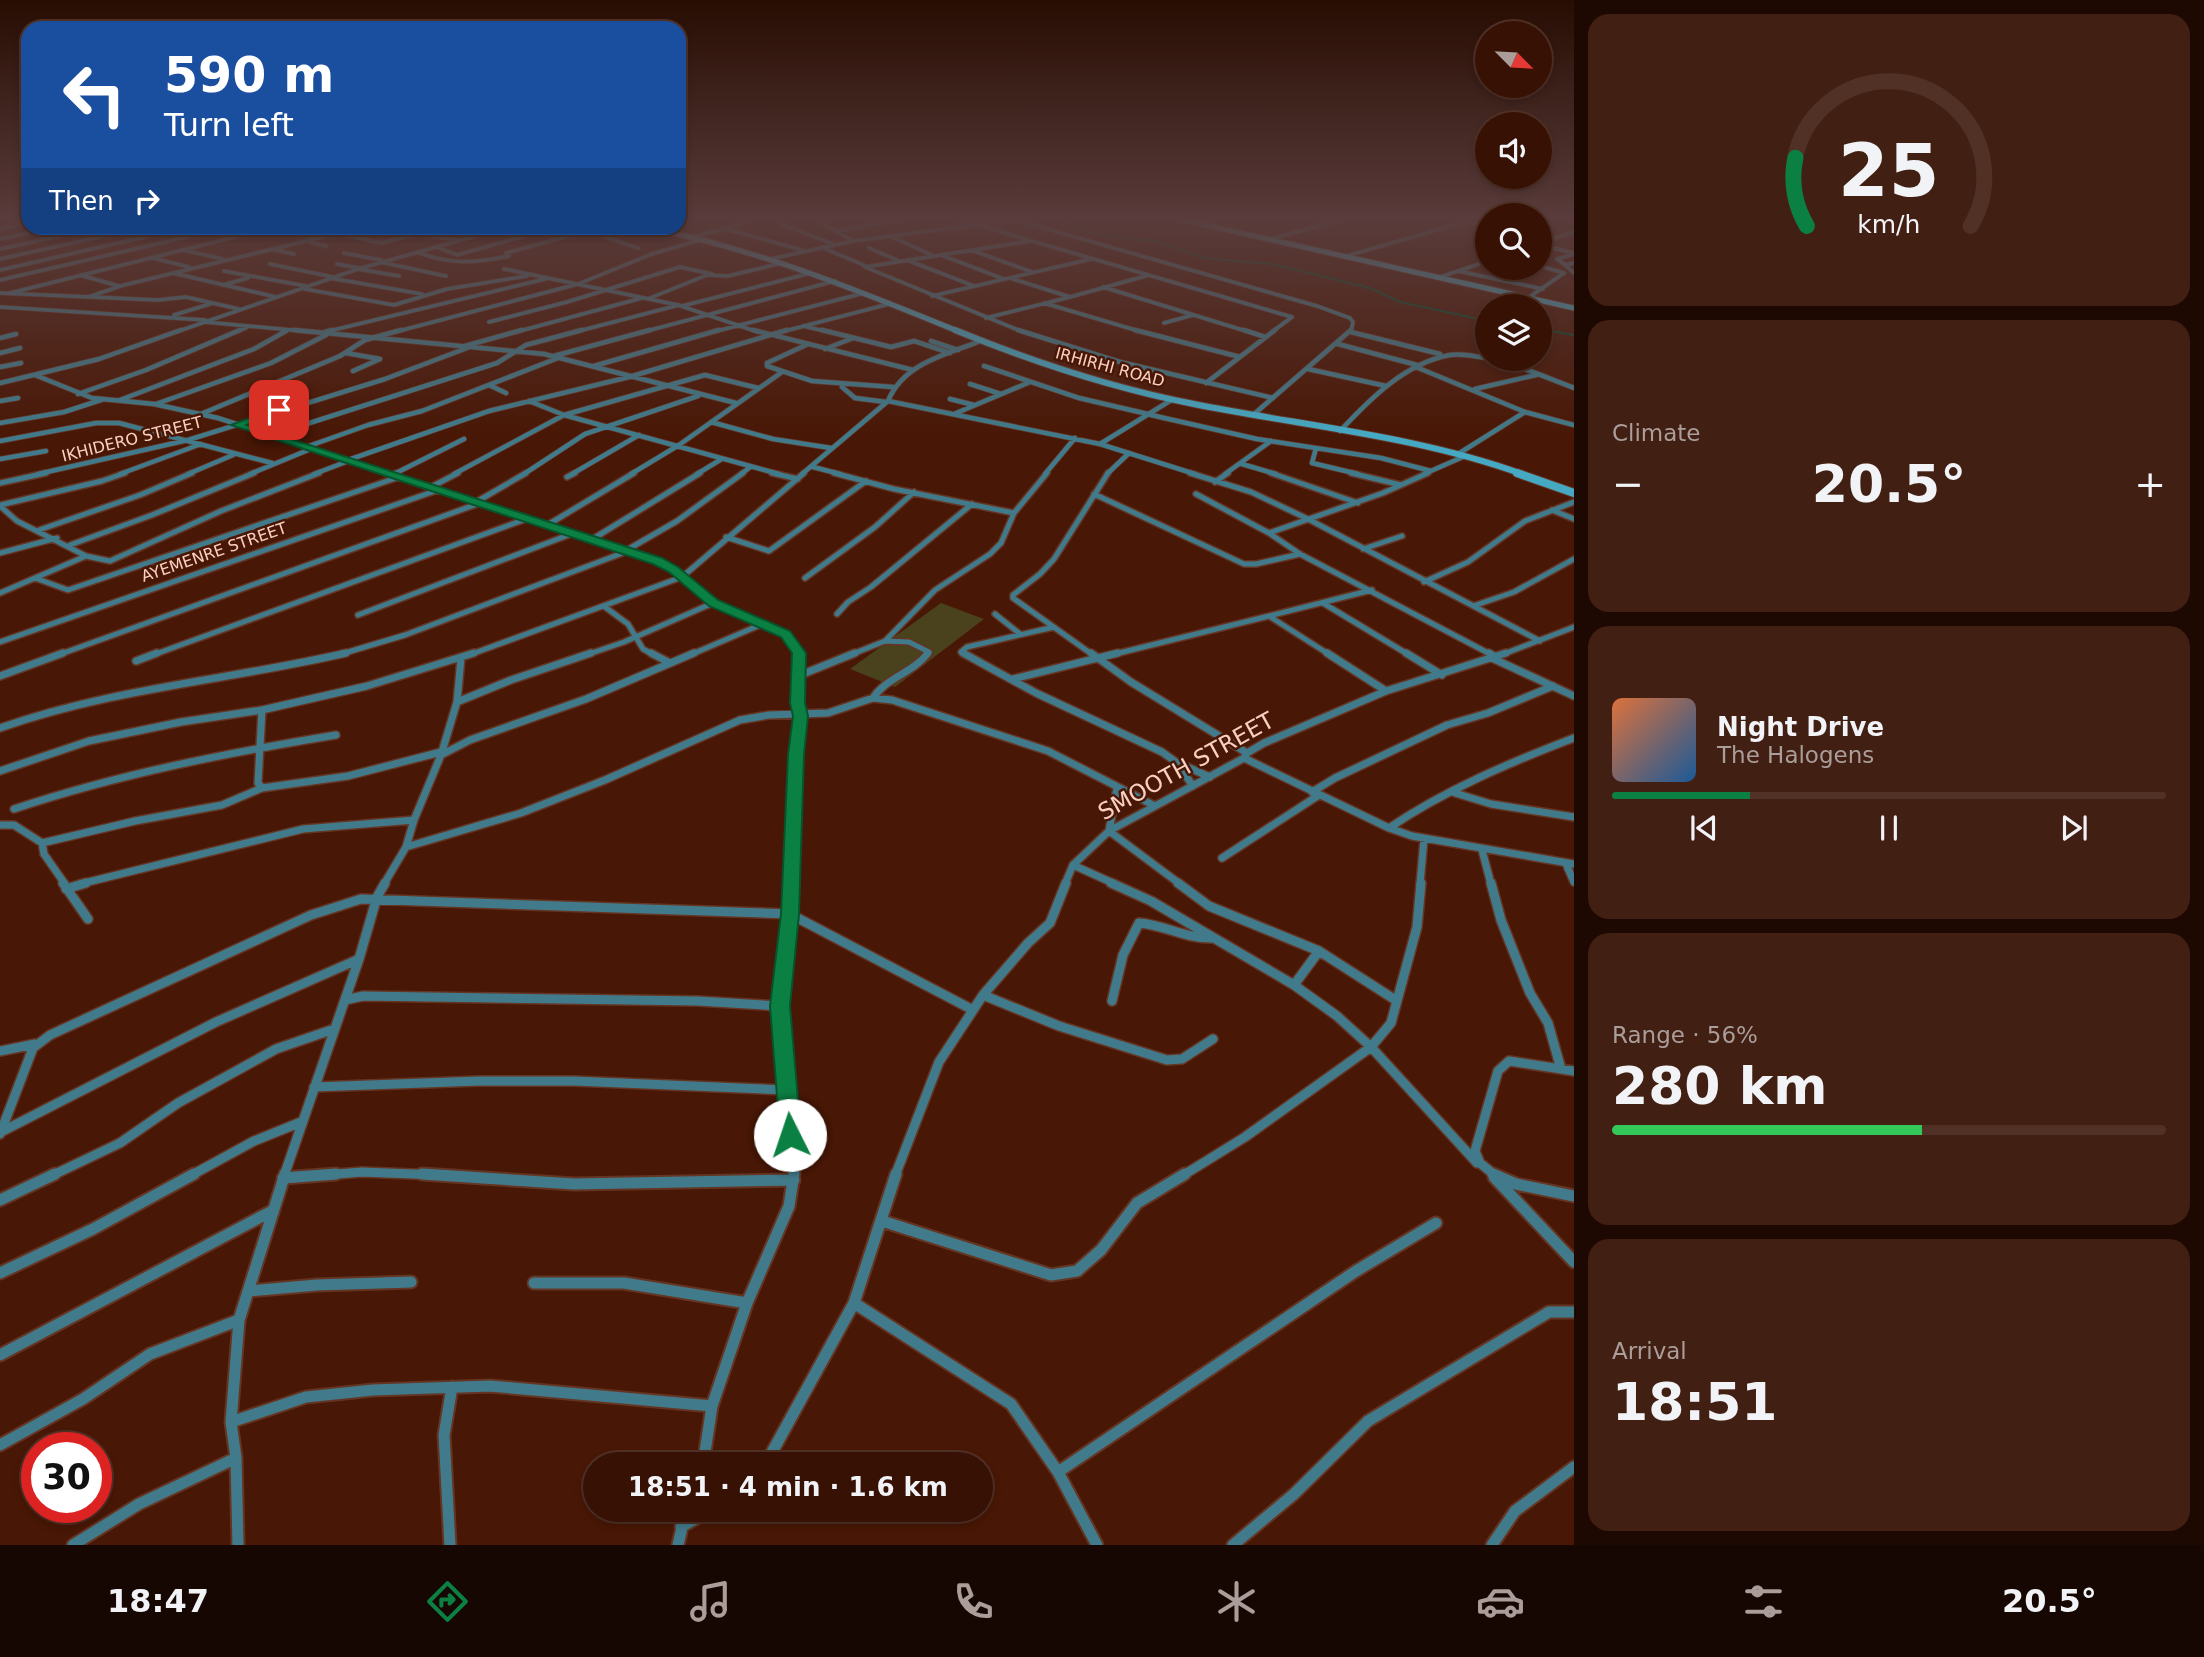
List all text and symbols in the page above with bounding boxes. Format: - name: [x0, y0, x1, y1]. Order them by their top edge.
- north arrow: [1475, 21, 1552, 98]
- map controls: [1475, 21, 1552, 371]
- text: 590 m: [164, 47, 334, 104]
- icon: left: [49, 49, 140, 140]
- text: Turn left: [164, 106, 294, 144]
- button: sound: [1475, 112, 1552, 189]
- text: 25: [1838, 128, 1940, 213]
- icon: right: [128, 182, 166, 220]
- text: Then: [49, 186, 114, 216]
- button: search: [1475, 203, 1552, 280]
- text: km/h: [1857, 210, 1921, 239]
- button: layers: [1475, 294, 1552, 371]
- street label: IRHIRHI ROAD: [1053, 343, 1167, 391]
- pin: [249, 380, 309, 440]
- icon: arrive: [260, 391, 298, 429]
- street label: IKHIDERO STREET: [60, 412, 204, 466]
- text: Climate: [1612, 420, 1701, 446]
- text: 20.5°: [1812, 454, 1966, 514]
- text: −: [1612, 462, 1644, 506]
- text: +: [2134, 462, 2166, 506]
- street label: AYEMENRE STREET: [139, 518, 290, 586]
- street label: SMOOTH STREET: [1094, 706, 1279, 825]
- text: Night Drive: [1717, 712, 1884, 742]
- text: The Halogens: [1717, 742, 1874, 768]
- icon: previous: [1685, 809, 1723, 847]
- icon: pause: [1870, 809, 1908, 847]
- icon: next: [2055, 809, 2093, 847]
- text: Range · 56%: [1612, 1022, 1758, 1048]
- text: 280 km: [1612, 1056, 1827, 1116]
- position arrow: [753, 1098, 827, 1172]
- text: Arrival: [1612, 1338, 1687, 1364]
- text: 18:51: [1612, 1372, 1778, 1432]
- speed limit sign: 30: [21, 1432, 112, 1523]
- text: 18:51 · 4 min · 1.6 km: [628, 1472, 948, 1502]
- icon: directions: [423, 1577, 472, 1626]
- icon: music: [686, 1577, 735, 1626]
- icon: phone: [949, 1577, 998, 1626]
- icon: climate: [1212, 1577, 1261, 1626]
- icon: car: [1476, 1577, 1525, 1626]
- icon: filters: [1739, 1577, 1788, 1626]
- text: 18:47: [107, 1582, 209, 1620]
- text: 20.5°: [2002, 1582, 2097, 1620]

